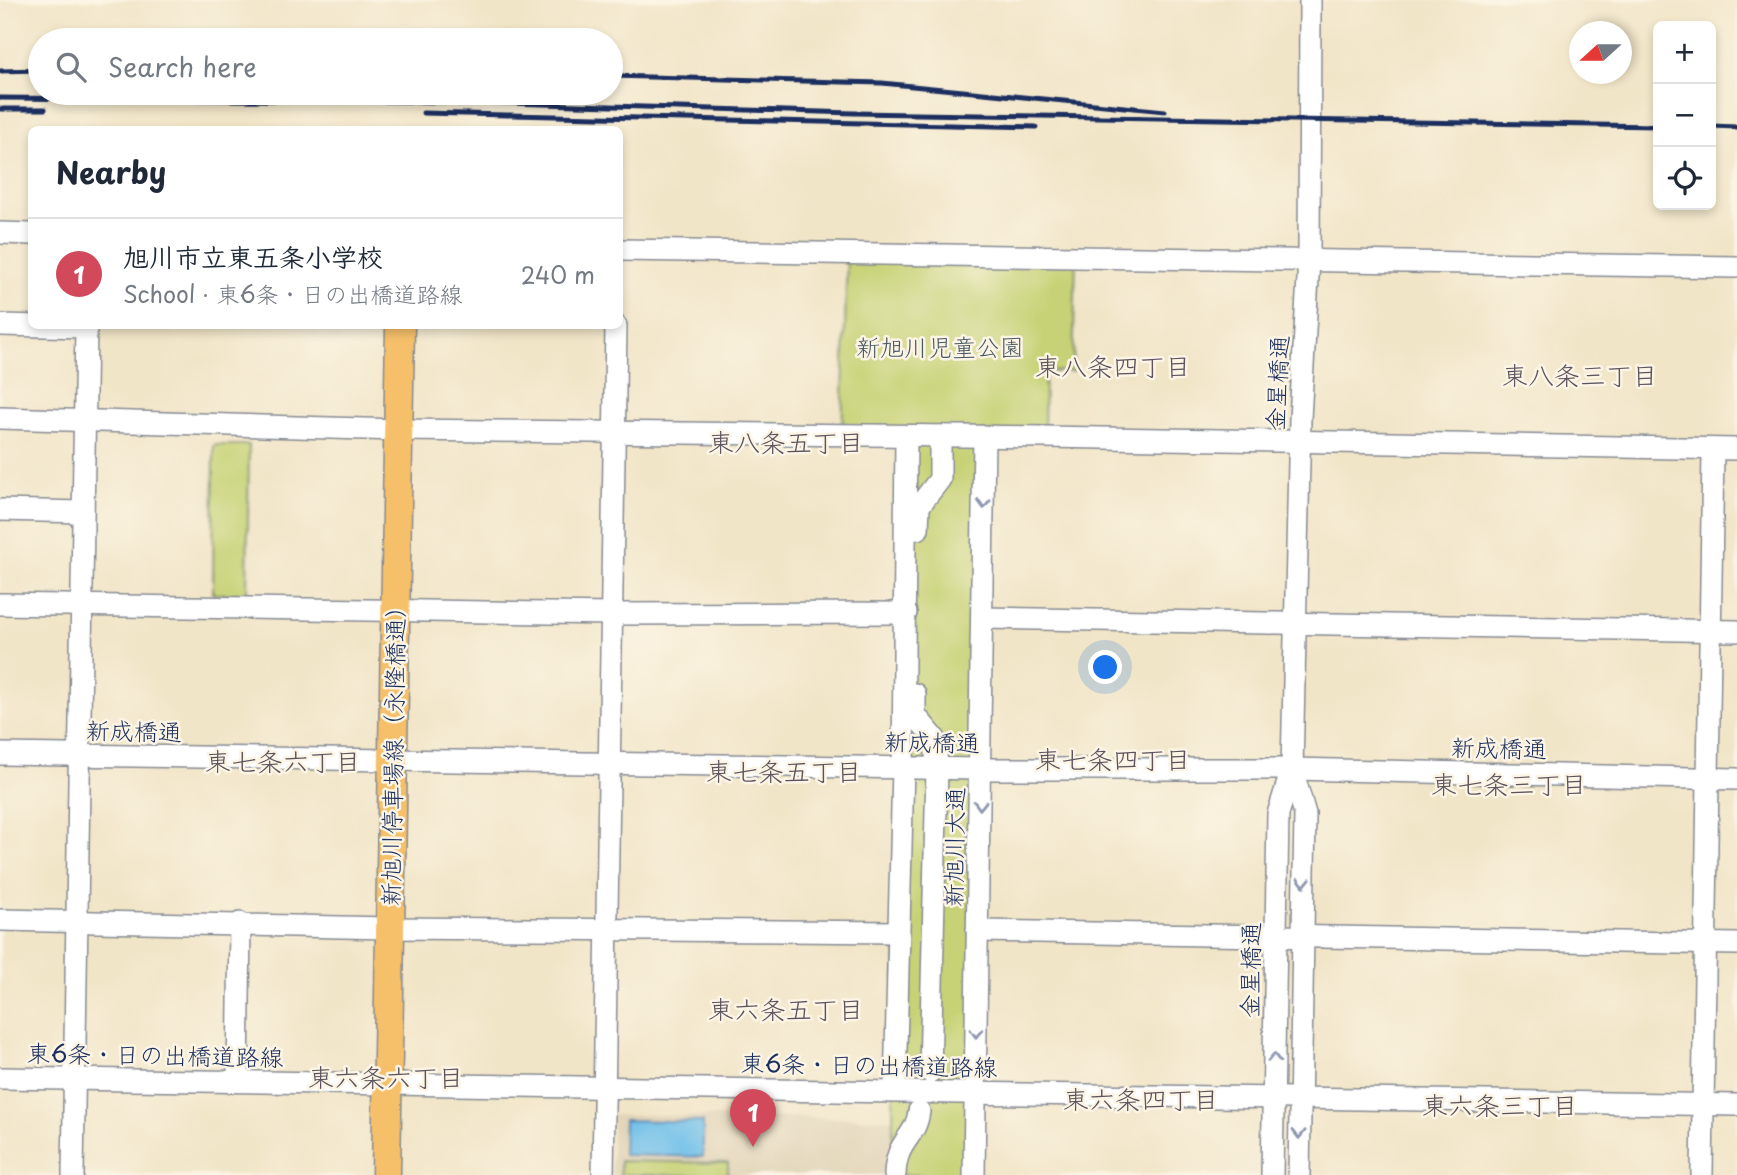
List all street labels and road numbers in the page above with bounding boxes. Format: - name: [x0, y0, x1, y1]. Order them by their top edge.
- street label: 金星橋通: [1256, 334, 1296, 432]
- street label: 新旭川停車場線（永隆橋通）: [371, 594, 413, 906]
- street label: 新成橋通: [86, 711, 182, 749]
- street label: 新成橋通: [884, 722, 980, 760]
- street label: 新成橋通: [1451, 728, 1547, 766]
- street label: 新旭川大通: [934, 787, 972, 907]
- street label: 金星橋通: [1230, 922, 1268, 1018]
- street label: 東6条・日の出橋道路線: [26, 1034, 284, 1074]
- street label: 東6条・日の出橋道路線: [740, 1044, 998, 1084]

